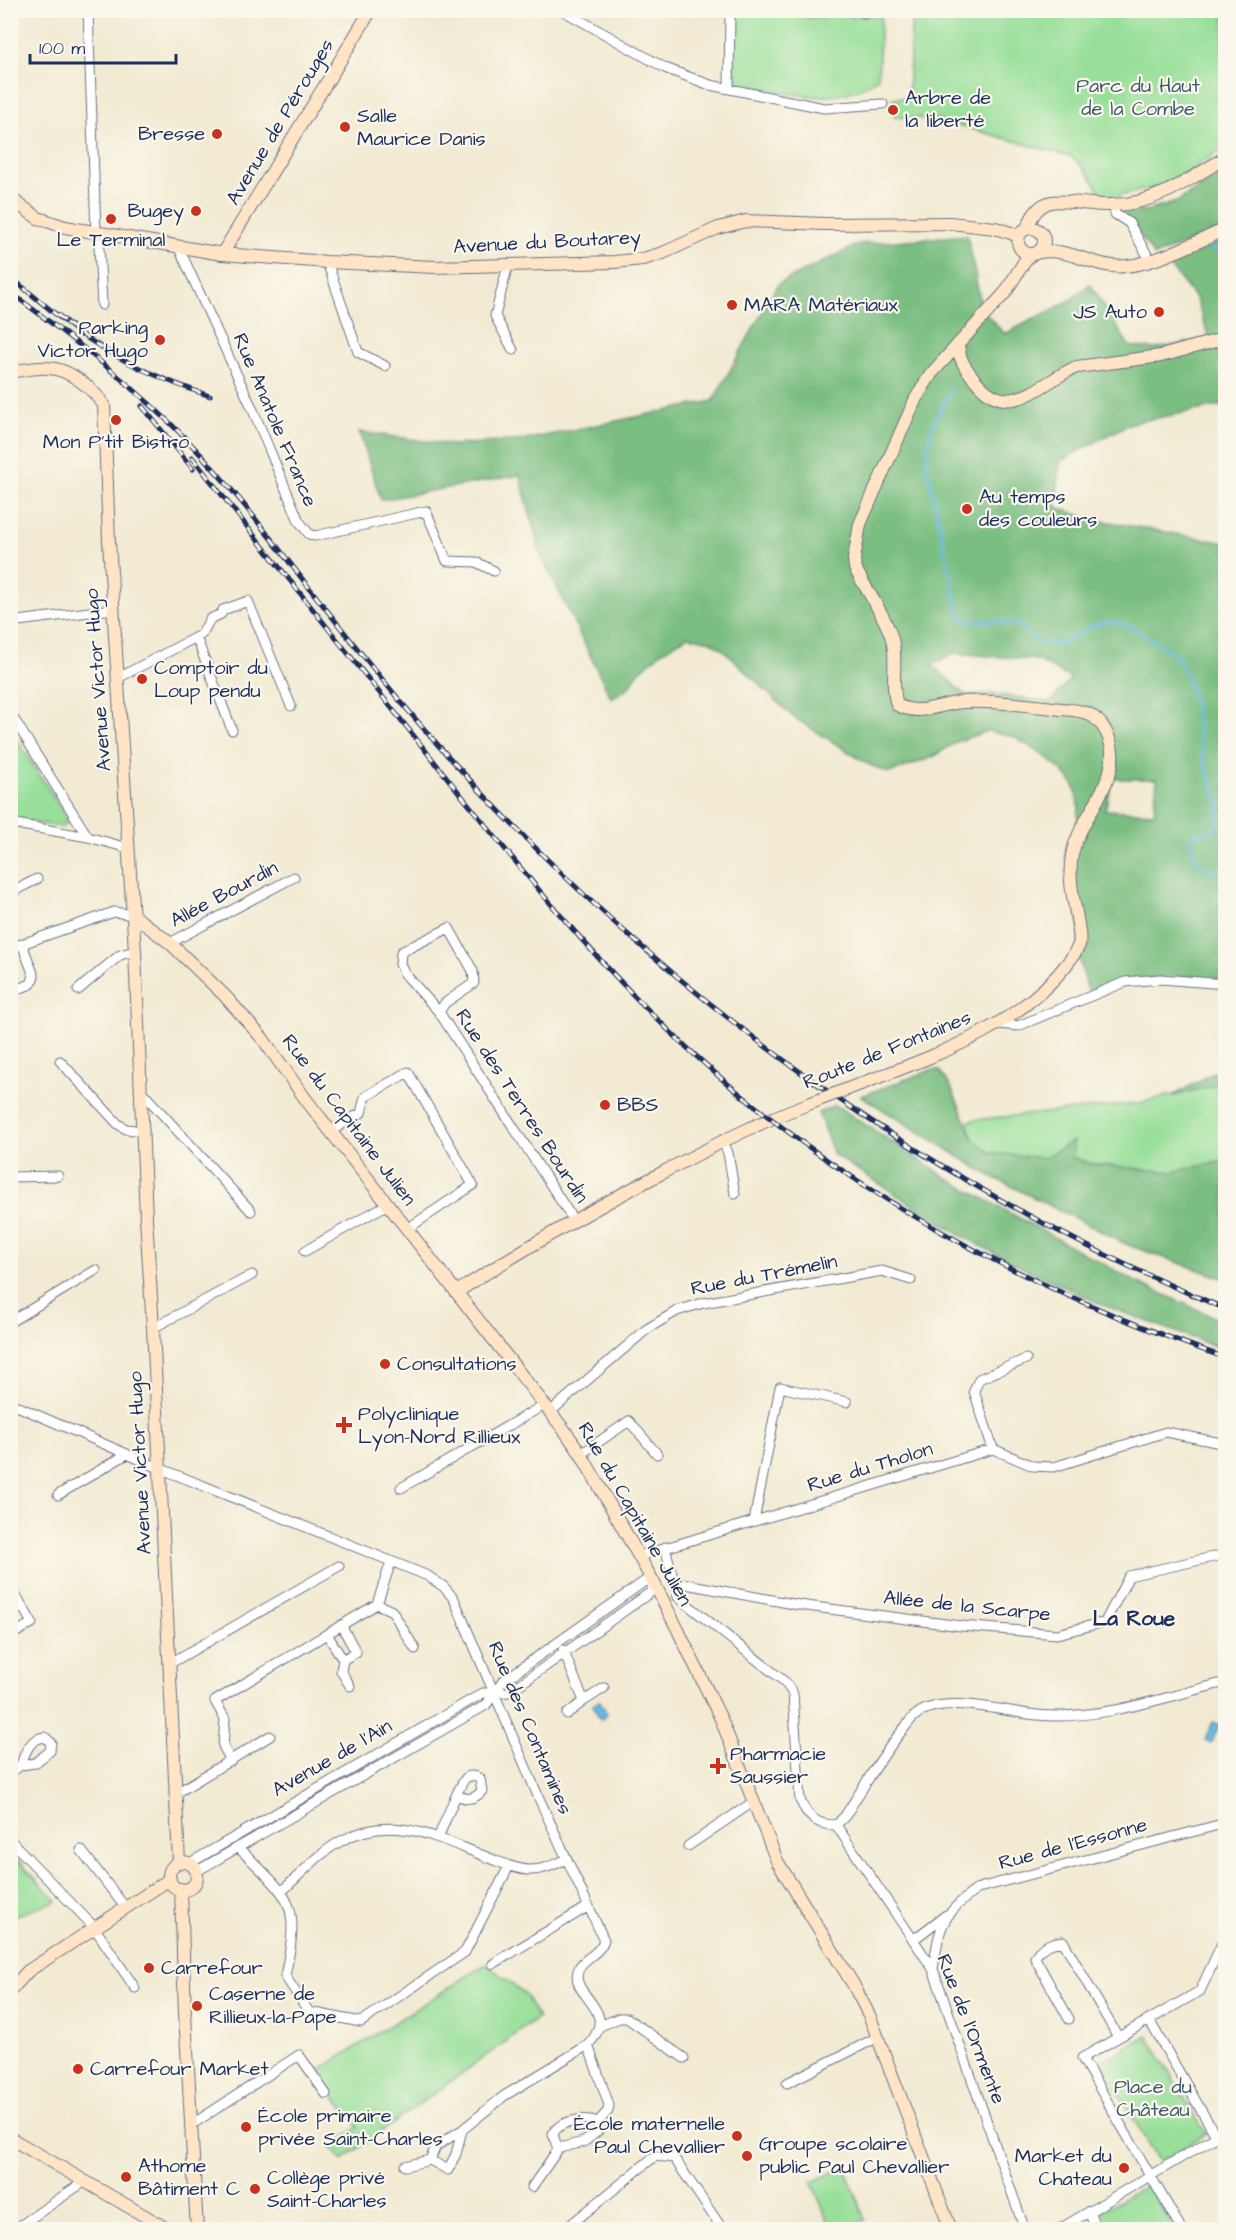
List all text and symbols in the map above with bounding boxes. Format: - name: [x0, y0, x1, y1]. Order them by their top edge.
- scale bar: [30, 27, 176, 65]
- street label: Avenue de Pérouges: [219, 34, 342, 211]
- text: 100 m: [39, 36, 85, 61]
- park label: Parc du Haut de la Combe: [1076, 72, 1200, 123]
- place label: Arbre de la liberté: [905, 84, 991, 135]
- place label: Salle Maurice Danis: [357, 102, 486, 153]
- marker: Arbre de la liberté: [886, 103, 900, 117]
- place label: Bresse: [138, 120, 205, 148]
- marker: Salle Maurice Danis: [338, 120, 352, 134]
- marker: Bresse: [210, 127, 224, 141]
- place label: Bugey: [128, 197, 184, 226]
- marker: Bugey: [189, 204, 203, 218]
- marker: Le Terminal: [104, 212, 118, 226]
- street label: Avenue du Boutarey: [452, 223, 642, 262]
- place label: Le Terminal: [57, 226, 165, 254]
- place label: MARA Matériaux: [744, 291, 898, 319]
- marker: MARA Matériaux: [725, 298, 739, 312]
- place label: JS Auto: [1073, 298, 1147, 326]
- marker: JS Auto: [1152, 305, 1166, 319]
- place label: Parking Victor Hugo: [38, 314, 148, 366]
- street label: Rue Anatole France: [226, 329, 324, 511]
- marker: Parking Victor Hugo: [153, 333, 167, 347]
- marker: Mon P'tit Bistro: [109, 413, 123, 427]
- place label: Mon P'tit Bistro: [43, 428, 189, 456]
- place label: Au temps des couleurs: [979, 483, 1097, 534]
- marker: Au temps des couleurs: [960, 502, 974, 516]
- street label: Avenue Victor Hugo: [78, 587, 119, 772]
- place label: Comptoir du Loup pendu: [154, 654, 268, 705]
- marker: Comptoir du Loup pendu: [135, 672, 149, 686]
- street label: Allée Bourdin: [165, 854, 283, 934]
- street label: Rue des Terres Bourdin: [449, 1003, 595, 1209]
- street label: Route de Fontaines: [799, 1004, 975, 1096]
- street label: Rue du Capitaine Julien: [275, 1029, 423, 1211]
- place label: BBS: [617, 1091, 658, 1119]
- marker: BBS: [598, 1098, 612, 1112]
- street label: Rue du Trémelin: [688, 1247, 840, 1303]
- place label: Consultations: [397, 1350, 516, 1378]
- marker: Consultations: [378, 1357, 392, 1371]
- street label: Avenue Victor Hugo: [121, 1371, 160, 1555]
- place label: Polyclinique Lyon-Nord Rillieux: [358, 1400, 521, 1452]
- marker: Polyclinique Lyon-Nord Rillieux: [335, 1416, 353, 1434]
- street label: Rue du Capitaine Julien: [571, 1417, 699, 1611]
- street label: Rue du Tholon: [804, 1435, 936, 1499]
- street label: Allée de la Scarpe: [882, 1583, 1052, 1629]
- district label: La Roue: [1093, 1604, 1176, 1633]
- street label: Rue des Contamines: [481, 1637, 579, 1819]
- street label: Avenue de l'Ain: [267, 1712, 397, 1804]
- place label: Pharmacie Saussier: [730, 1740, 826, 1791]
- marker: Pharmacie Saussier: [711, 1759, 725, 1773]
- street label: Rue de l'Essonne: [996, 1811, 1151, 1877]
- street label: Rue de l'Ormente: [930, 1950, 1013, 2108]
- place label: Carrefour: [161, 1954, 263, 1982]
- marker: Carrefour: [142, 1961, 156, 1975]
- place label: Caserne de Rillieux-la-Pape: [209, 1980, 337, 2031]
- marker: Caserne de Rillieux-la-Pape: [190, 1999, 204, 2013]
- place label: Carrefour Market: [90, 2055, 269, 2083]
- marker: Carrefour Market: [71, 2062, 85, 2076]
- park label: Place du Château: [1114, 2073, 1192, 2124]
- place label: École primaire privée Saint-Charles: [258, 2102, 443, 2153]
- place label: École maternelle Paul Chevallier: [574, 2110, 725, 2161]
- marker: École primaire privée Saint-Charles: [239, 2120, 253, 2134]
- marker: École maternelle Paul Chevallier: [730, 2129, 744, 2143]
- place label: Groupe scolaire public Paul Chevallier: [759, 2130, 949, 2181]
- place label: Market du Chateau: [1015, 2142, 1112, 2193]
- marker: Groupe scolaire public Paul Chevallier: [740, 2149, 754, 2163]
- place label: Athome Bâtiment C: [138, 2152, 240, 2203]
- marker: Market du Chateau: [1117, 2161, 1131, 2175]
- place label: Collège privé Saint-Charles: [267, 2164, 387, 2215]
- marker: Athome Bâtiment C: [119, 2170, 133, 2184]
- marker: Collège privé Saint-Charles: [248, 2182, 262, 2196]

